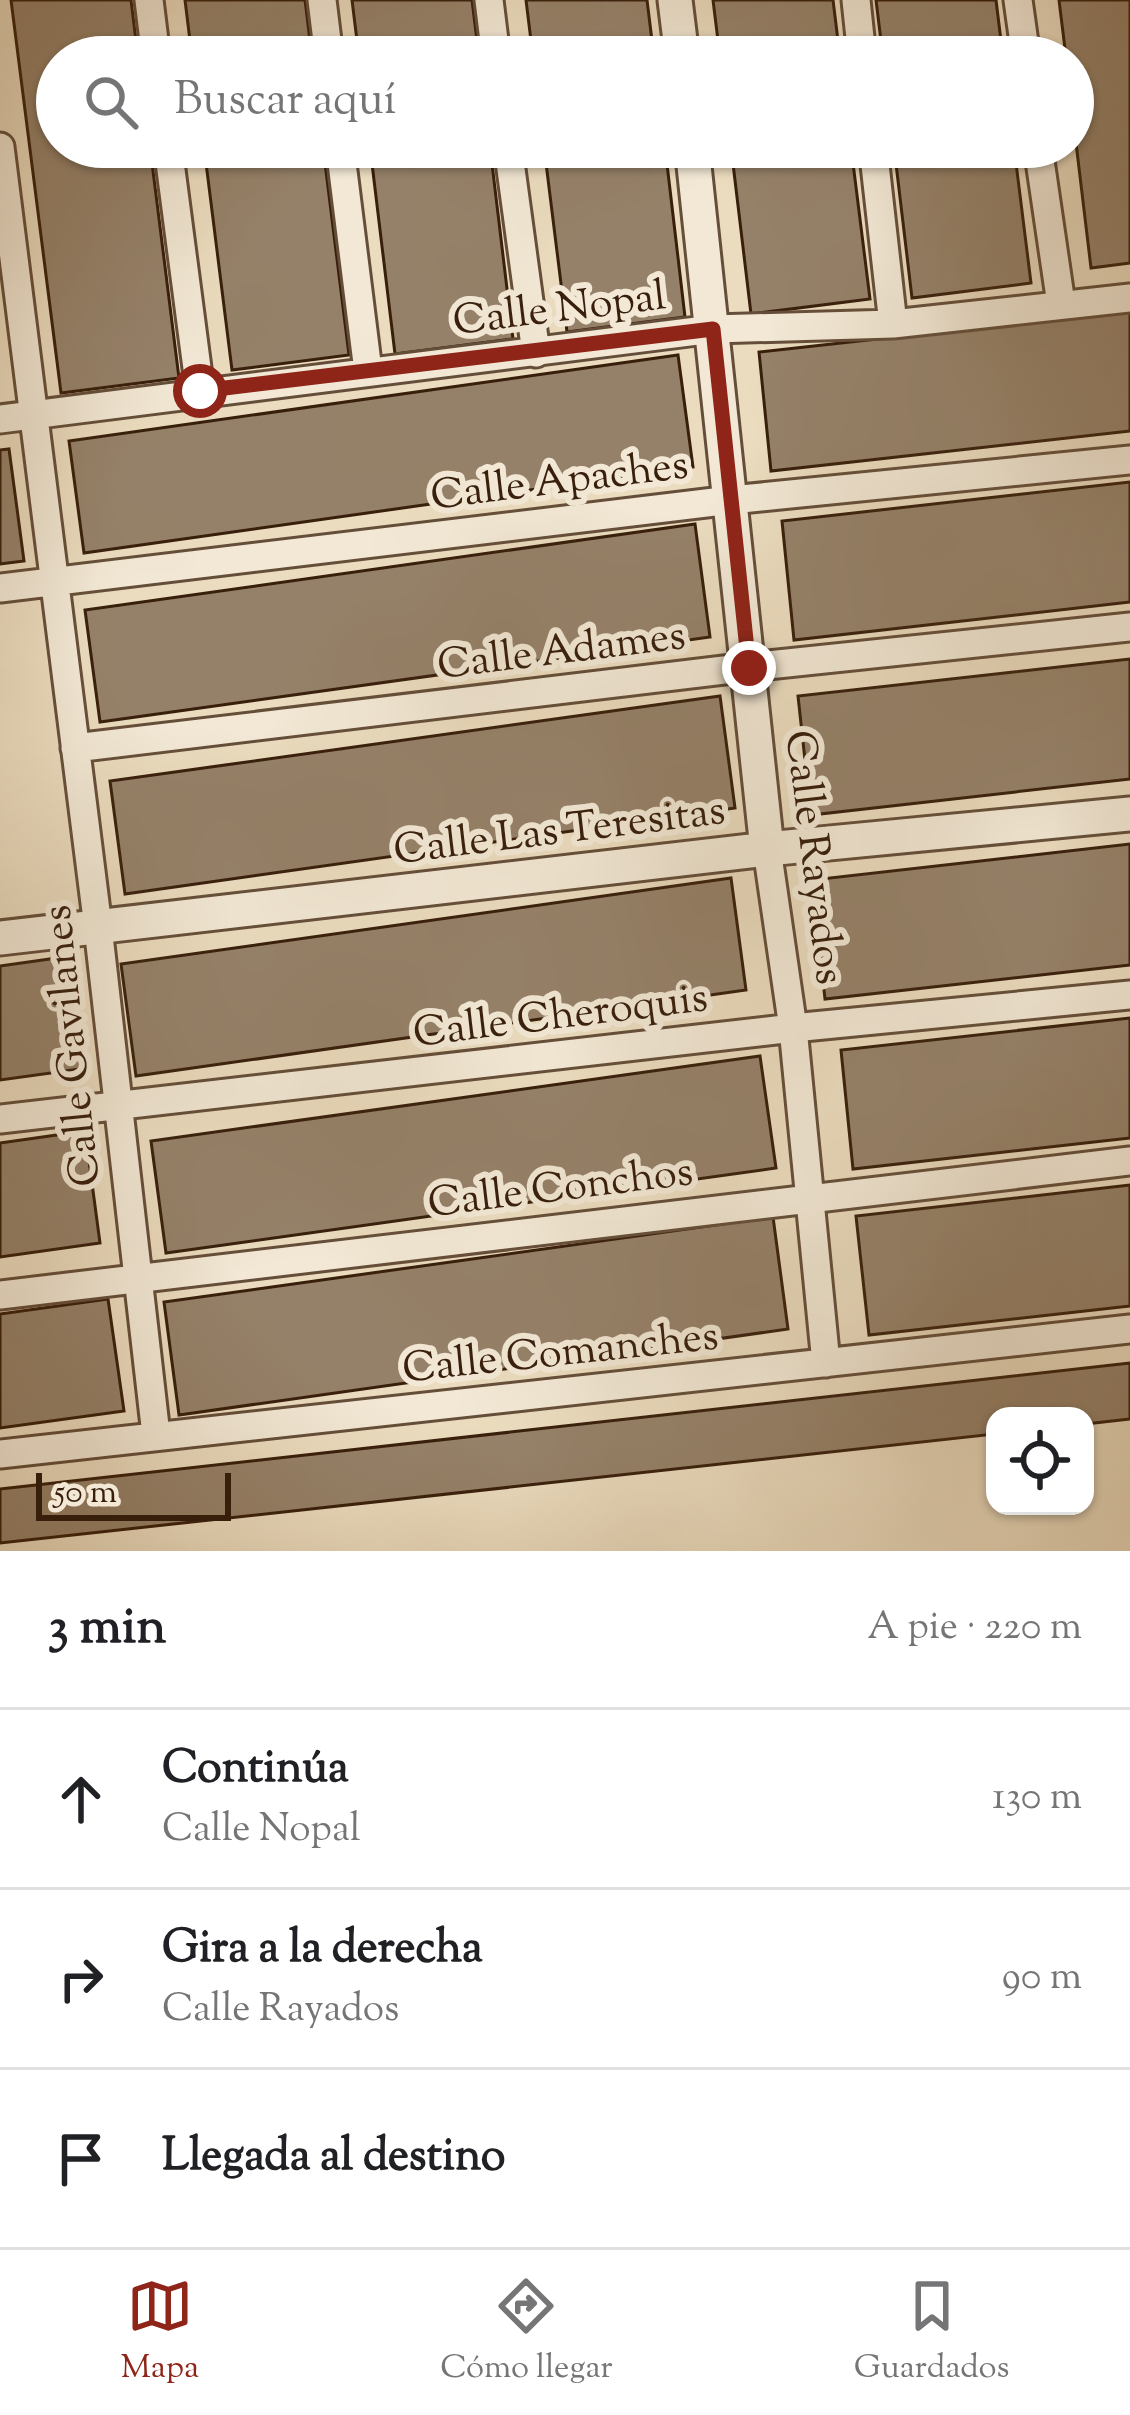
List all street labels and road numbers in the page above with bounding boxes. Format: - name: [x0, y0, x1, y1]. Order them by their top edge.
- street label: Calle Nopal: [450, 268, 669, 354]
- street label: Calle Apaches: [427, 437, 692, 529]
- street label: Calle Adames: [434, 608, 689, 698]
- street label: Calle Rayados: [767, 727, 857, 988]
- street label: Calle Las Teresitas: [390, 783, 729, 883]
- street label: Calle Gavilanes: [29, 902, 119, 1189]
- street label: Calle Cheroquis: [410, 970, 711, 1066]
- street label: Calle Conchos: [425, 1144, 697, 1236]
- street label: Calle Comanches: [400, 1309, 721, 1401]

